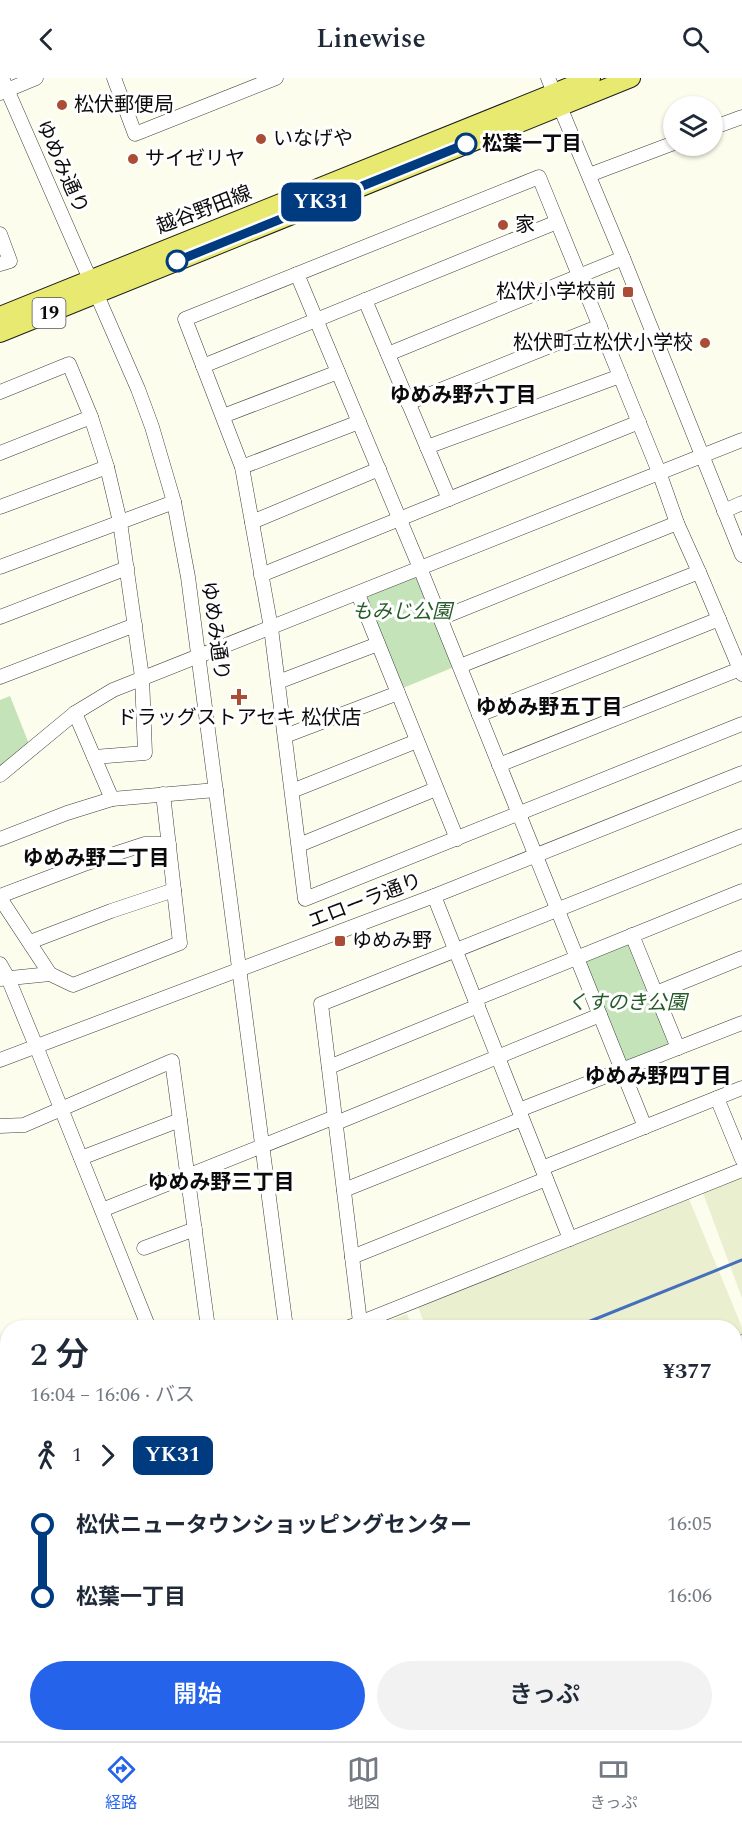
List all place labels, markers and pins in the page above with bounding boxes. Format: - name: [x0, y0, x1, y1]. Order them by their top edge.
- place label: 松伏郵便局: [74, 90, 174, 120]
- marker: 松伏郵便局: [55, 98, 69, 112]
- place label: いなげや: [273, 124, 353, 154]
- place label: 松葉一丁目: [482, 129, 582, 159]
- marker: いなげや: [254, 132, 268, 146]
- marker: 松葉一丁目: [455, 133, 477, 155]
- place label: サイゼリヤ: [145, 144, 245, 174]
- marker: サイゼリヤ: [126, 152, 140, 166]
- place label: 家: [515, 210, 535, 240]
- marker: 家: [496, 218, 510, 232]
- unlabelled marker: [166, 250, 188, 272]
- place label: 松伏小学校前: [496, 277, 616, 307]
- marker: 松伏小学校前: [621, 285, 635, 299]
- place label: 松伏町立松伏小学校: [513, 328, 693, 358]
- marker: 松伏町立松伏小学校: [698, 336, 712, 350]
- marker: ドラッグストアセキ 松伏店: [232, 690, 246, 704]
- place label: ドラッグストアセキ 松伏店: [117, 703, 361, 733]
- place label: ゆめみ野: [352, 926, 432, 956]
- marker: ゆめみ野: [333, 934, 347, 948]

